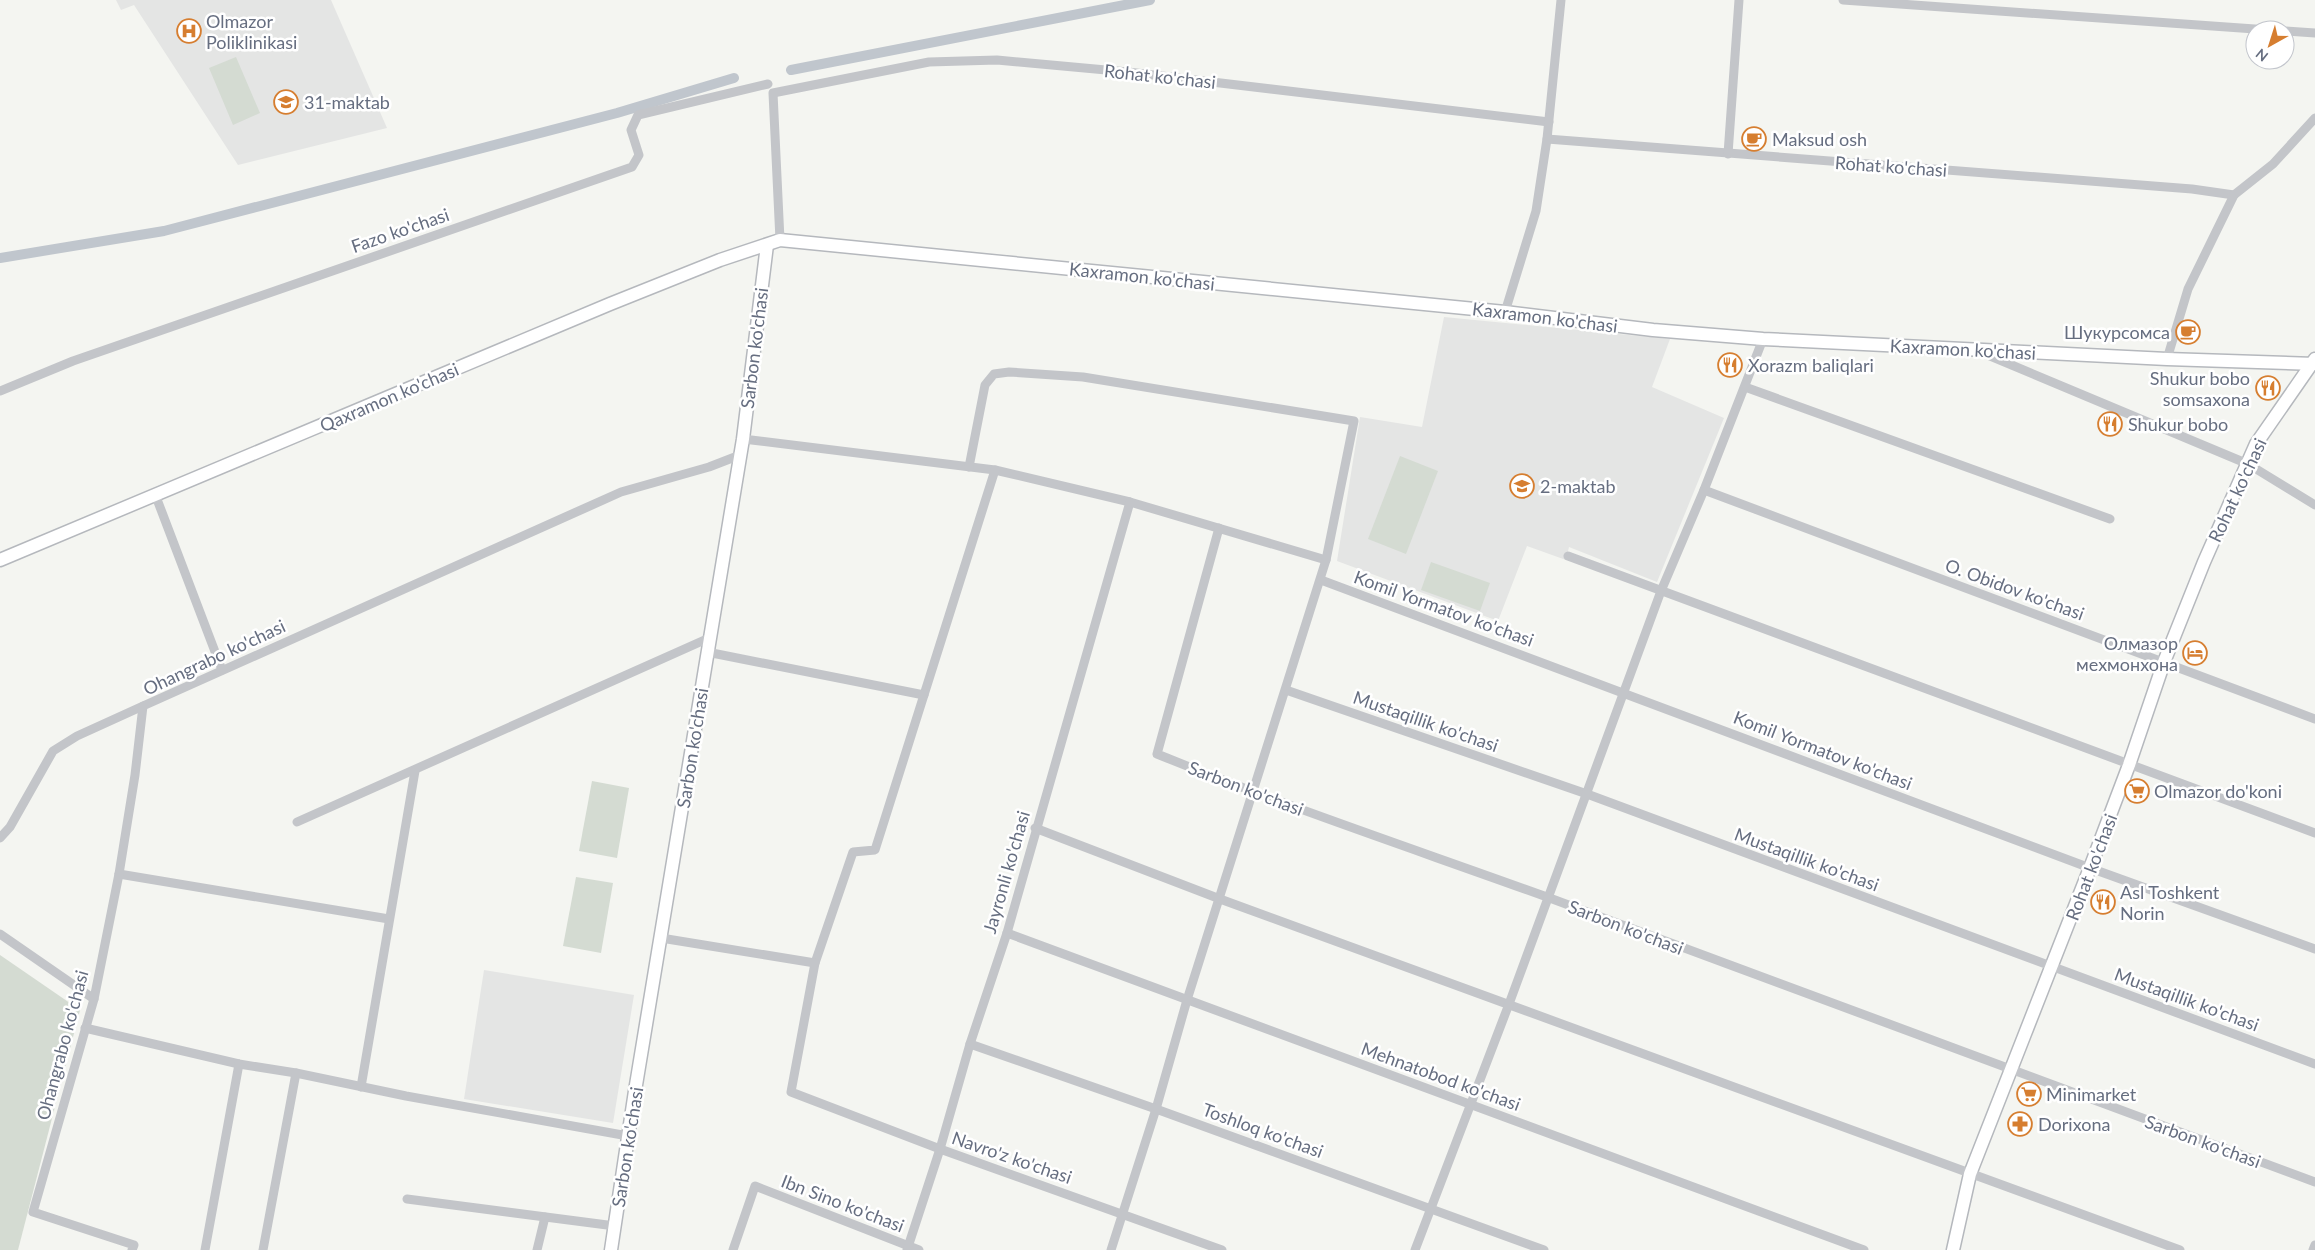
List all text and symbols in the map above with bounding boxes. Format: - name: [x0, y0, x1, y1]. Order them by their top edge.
- place label: Olmazor Poliklinikasi: [206, 10, 297, 53]
- hospital icon: Olmazor Poliklinikasi: [176, 18, 202, 44]
- north arrow: [2245, 20, 2295, 70]
- text: N: [2252, 45, 2271, 65]
- street label: Rohat ko'chasi: [1103, 59, 1217, 93]
- school or university icon: 31-maktab: [273, 89, 299, 115]
- place label: 31-maktab: [304, 91, 390, 113]
- cafe icon: Maksud osh: [1741, 126, 1767, 152]
- place label: Maksud osh: [1772, 128, 1867, 150]
- street label: Rohat ko'chasi: [1834, 151, 1948, 181]
- street label: Fazo ko'chasi: [348, 203, 452, 257]
- street label: Kaxramon ko'chasi: [1068, 257, 1216, 295]
- street label: Sarbon ko'chasi: [736, 286, 772, 410]
- street label: Kaxramon ko'chasi: [1471, 297, 1619, 337]
- cafe icon: Шукурсомса: [2175, 319, 2201, 345]
- place label: Шукурсомса: [2064, 321, 2170, 343]
- street label: Kaxramon ko'chasi: [1889, 334, 2037, 364]
- restaurant icon: Xorazm baliqlari: [1717, 352, 1743, 378]
- place label: Xorazm baliqlari: [1748, 354, 1874, 376]
- street label: Qaxramon ko'chasi: [316, 358, 462, 436]
- place label: Shukur bobo somsaxona: [2150, 367, 2250, 410]
- restaurant icon: Shukur bobo somsaxona: [2255, 375, 2281, 401]
- restaurant icon: Shukur bobo: [2097, 411, 2123, 437]
- place label: Shukur bobo: [2128, 413, 2228, 435]
- street label: Rohat ko'chasi: [2203, 434, 2271, 546]
- school or university icon: 2-maktab: [1509, 473, 1535, 499]
- place label: 2-maktab: [1540, 475, 1616, 497]
- street label: O. Obidov ko'chasi: [1942, 554, 2088, 624]
- street label: Komil Yormatov ko'chasi: [1351, 565, 1537, 651]
- street label: Ohangrabo ko'chasi: [139, 614, 289, 700]
- place label: Олмазор мехмонхона: [2076, 632, 2178, 675]
- hotel icon: Олмазор мехмонхона: [2182, 640, 2208, 666]
- street label: Sarbon ko'chasi: [672, 686, 712, 810]
- street label: Mustaqillik ko'chasi: [1350, 686, 1502, 756]
- street label: Komil Yormatov ko'chasi: [1731, 706, 1915, 794]
- street label: Sarbon ko'chasi: [1185, 756, 1307, 820]
- supermarket icon: Olmazor do'koni: [2124, 778, 2150, 804]
- place label: Olmazor do'koni: [2154, 780, 2282, 802]
- street label: Jayronli ko'chasi: [978, 808, 1034, 936]
- street label: Rohat ko'chasi: [2061, 811, 2121, 923]
- street label: Mustaqillik ko'chasi: [1732, 823, 1882, 895]
- place label: Asl Toshkent Norin: [2120, 881, 2220, 924]
- restaurant icon: Asl Toshkent Norin: [2090, 889, 2116, 915]
- street label: Sarbon ko'chasi: [1565, 895, 1687, 959]
- street label: Mustaqillik ko'chasi: [2112, 963, 2262, 1035]
- street label: Ohangrabo ko'chasi: [31, 968, 93, 1122]
- street label: Mehnatobod ko'chasi: [1358, 1037, 1524, 1115]
- supermarket icon: Minimarket: [2016, 1081, 2042, 1107]
- place label: Minimarket: [2046, 1083, 2137, 1105]
- street label: Sarbon ko'chasi: [607, 1085, 647, 1209]
- street label: Toshloq ko'chasi: [1200, 1098, 1326, 1162]
- street label: Sarbon ko'chasi: [2142, 1110, 2264, 1172]
- pharmacy icon: Dorixona: [2007, 1111, 2033, 1137]
- place label: Dorixona: [2038, 1113, 2110, 1135]
- street label: Navro'z ko'chasi: [949, 1126, 1075, 1188]
- street label: Ibn Sino ko'chasi: [778, 1169, 908, 1237]

